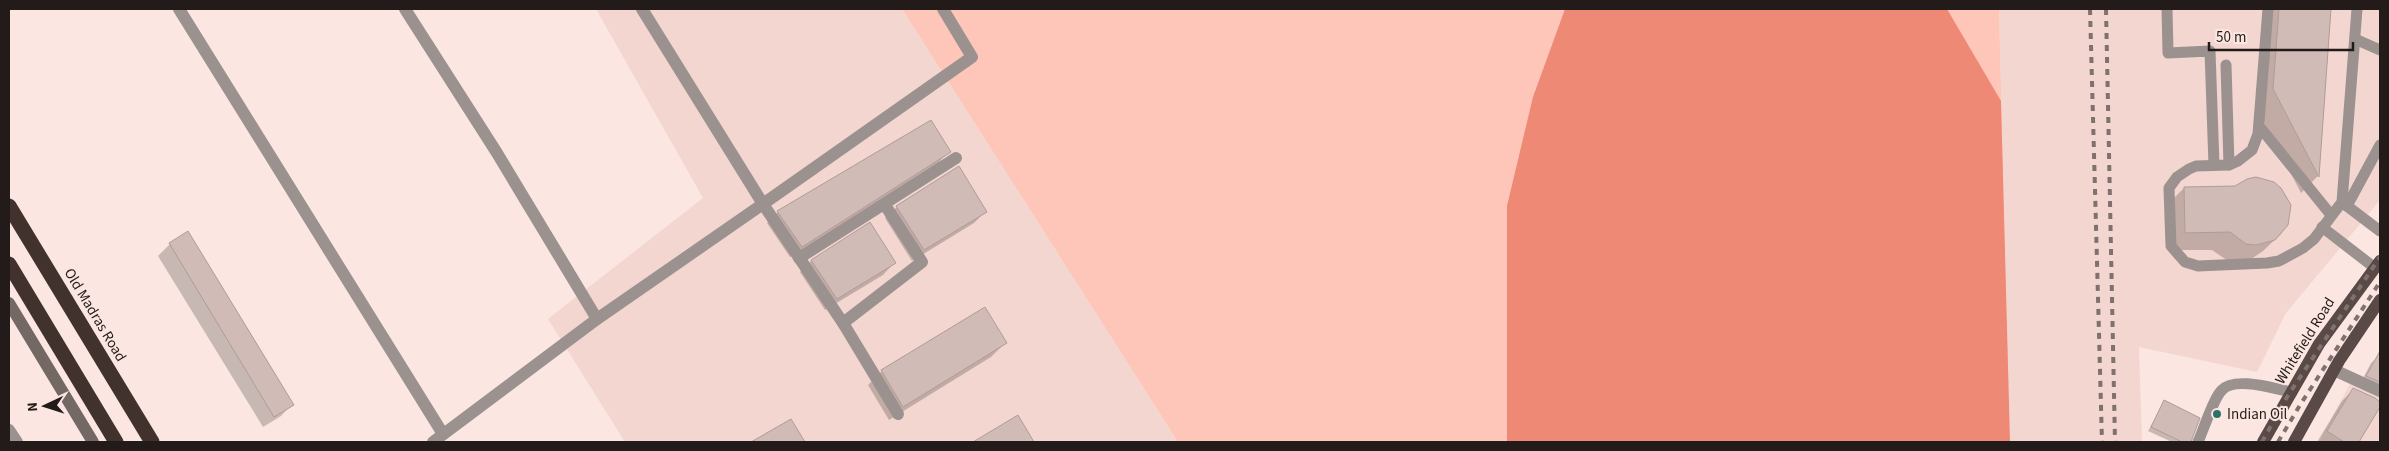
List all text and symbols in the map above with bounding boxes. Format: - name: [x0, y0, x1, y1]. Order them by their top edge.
- scale bar: [2209, 20, 2353, 52]
- text: 50 m: [2216, 27, 2246, 48]
- street label: Old Madras Road: [59, 264, 131, 366]
- street label: Whitefield Road: [2270, 294, 2340, 388]
- north arrow: [20, 381, 70, 431]
- text: N: [23, 401, 43, 412]
- place label: Indian Oil: [2227, 404, 2288, 425]
- marker: Indian Oil: [2211, 408, 2223, 420]

